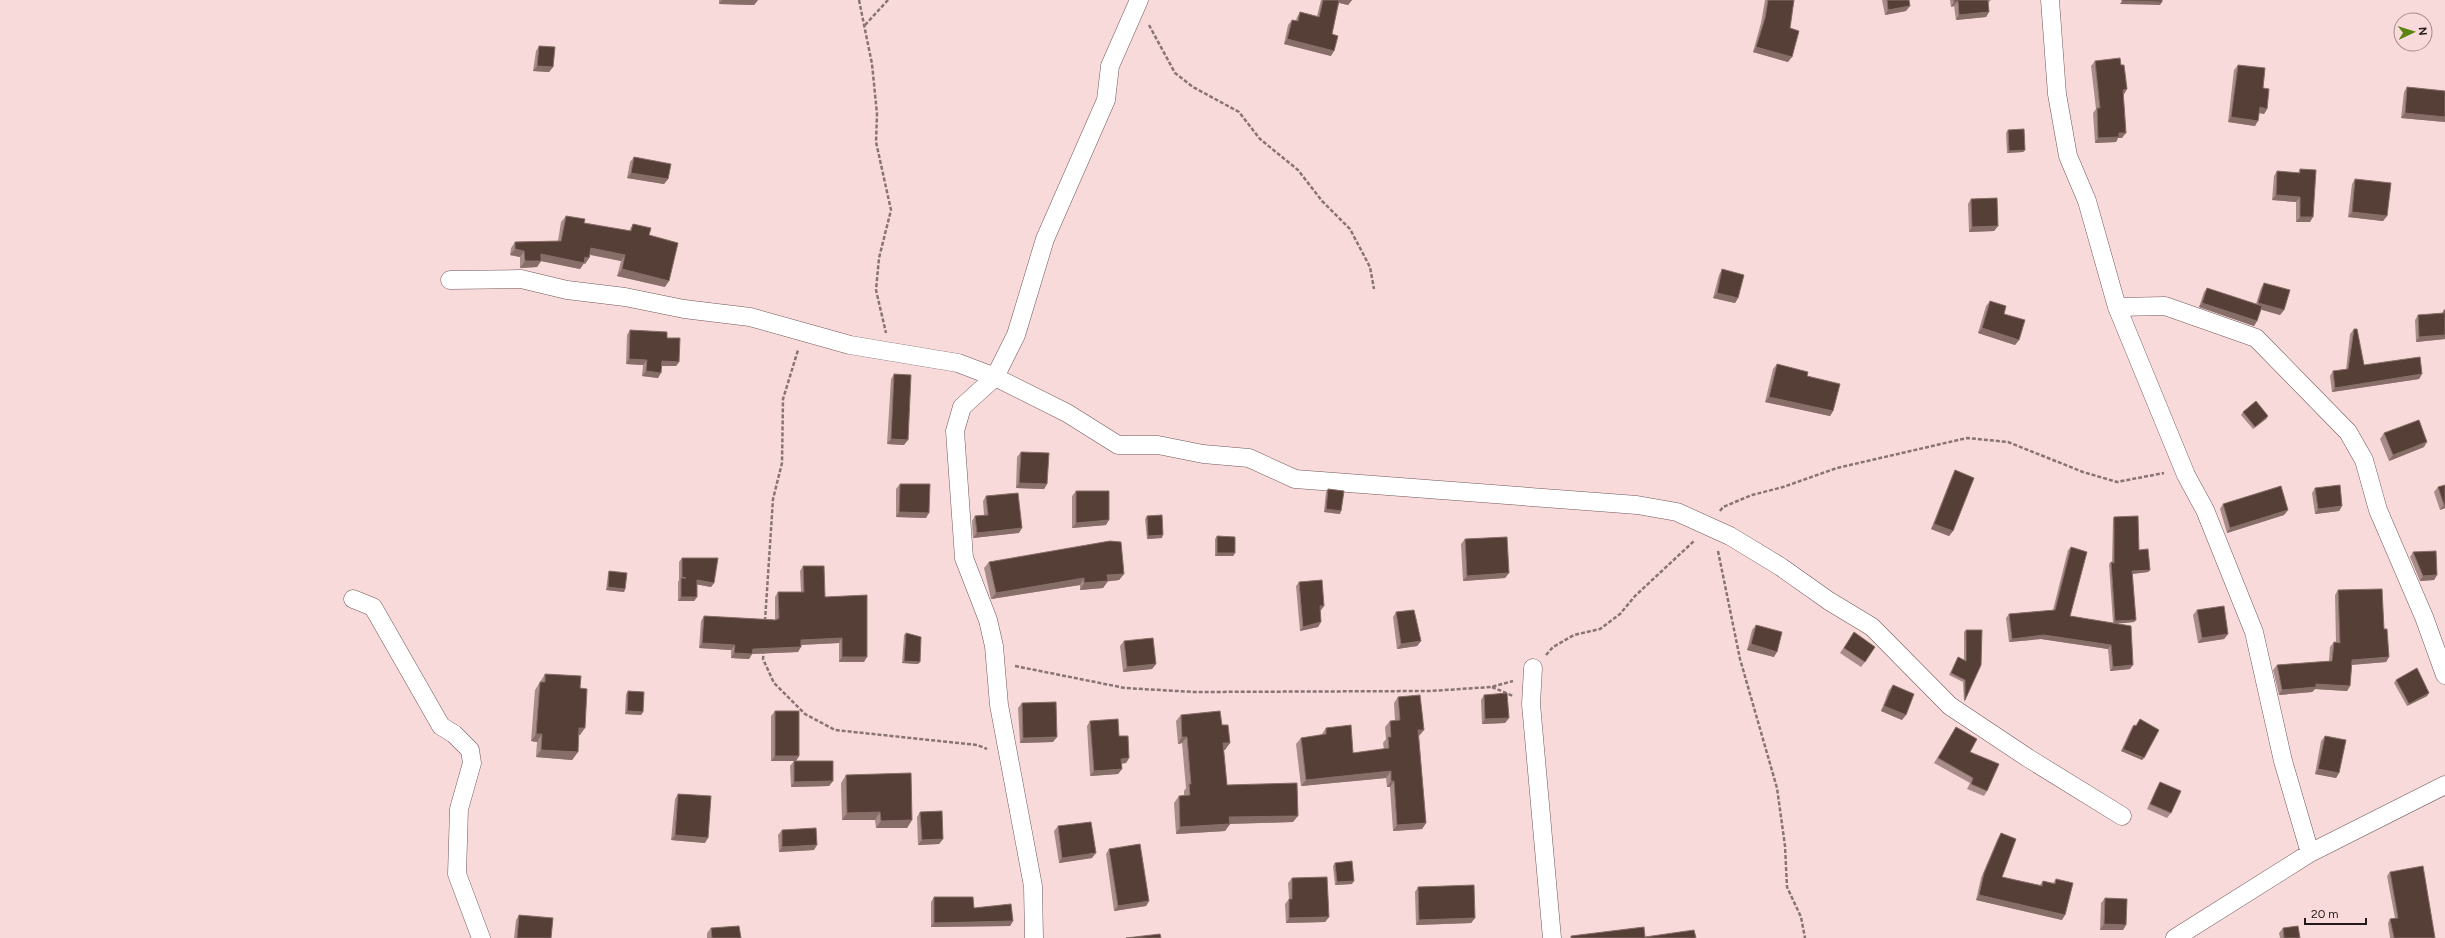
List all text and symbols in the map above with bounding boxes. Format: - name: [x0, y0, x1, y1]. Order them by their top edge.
- north arrow: [2393, 12, 2433, 52]
- text: N: [2416, 27, 2429, 36]
- scale bar: [2305, 900, 2366, 926]
- text: 20 m: [2311, 907, 2339, 921]

